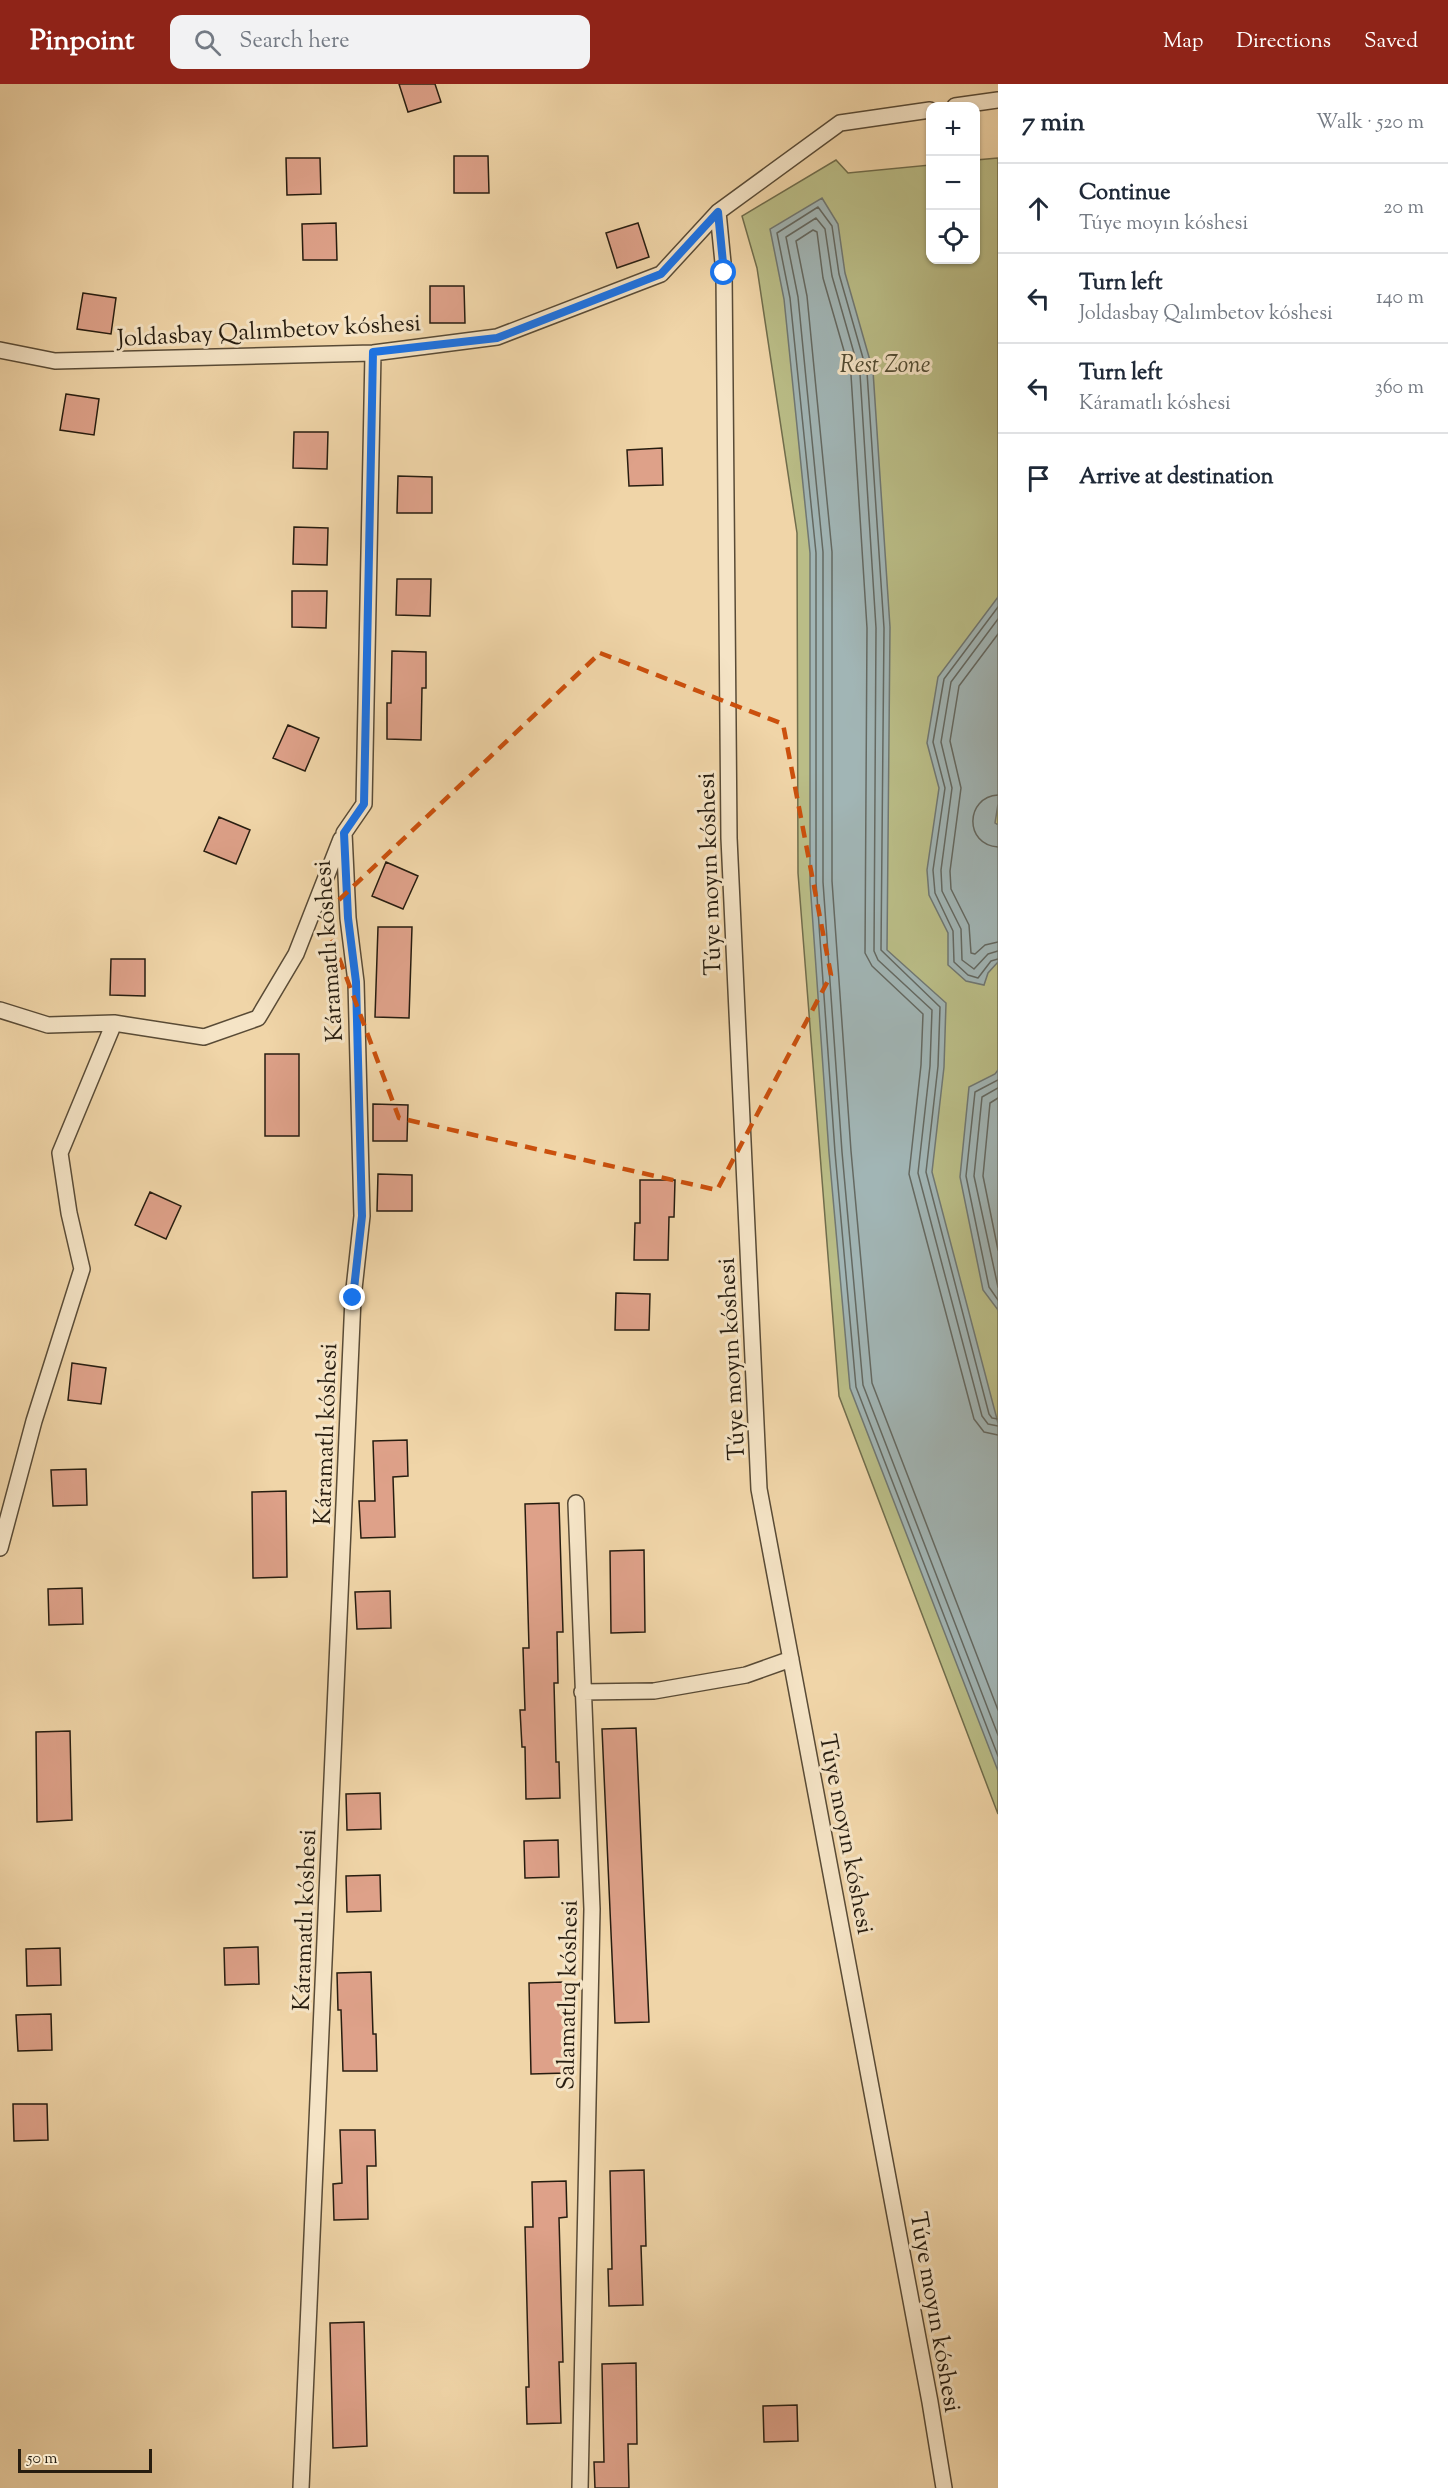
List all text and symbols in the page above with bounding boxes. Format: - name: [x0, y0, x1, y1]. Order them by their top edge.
- search box: [170, 15, 590, 69]
- text: Pinpoint: [30, 22, 134, 62]
- icon: search: [191, 26, 224, 59]
- text: Search here: [239, 26, 350, 58]
- text: Map: [1163, 27, 1203, 57]
- text: Directions: [1236, 27, 1331, 57]
- text: Saved: [1364, 27, 1418, 57]
- map controls: [926, 102, 980, 264]
- button: +: [926, 102, 980, 156]
- text: 7 min: [1022, 105, 1085, 142]
- text: Walk · 520 m: [1316, 109, 1424, 138]
- button: −: [926, 156, 980, 210]
- text: Continue: [1079, 178, 1170, 210]
- icon: ahead: [1022, 192, 1055, 225]
- text: 20 m: [1383, 194, 1424, 223]
- button: locate: [926, 210, 980, 264]
- text: Túye moyın kóshesi: [1079, 210, 1248, 239]
- route start: [710, 259, 736, 285]
- text: Turn left: [1079, 268, 1162, 300]
- icon: left: [1022, 282, 1055, 315]
- text: 140 m: [1376, 284, 1424, 313]
- text: Joldasbay Qalımbetov kóshesi: [1079, 300, 1333, 329]
- street label: Joldasbay Qalımbetov kóshesi: [114, 307, 422, 357]
- park label: Rest Zone: [840, 349, 930, 383]
- text: Turn left: [1079, 358, 1162, 390]
- icon: left: [1022, 372, 1055, 405]
- text: 360 m: [1375, 374, 1424, 403]
- text: Káramatlı kóshesi: [1079, 390, 1231, 419]
- icon: arrive: [1022, 462, 1055, 495]
- text: Arrive at destination: [1079, 462, 1274, 494]
- street label: Túye moyın kóshesi: [690, 772, 732, 976]
- street label: Káramatlı kóshesi: [307, 859, 353, 1043]
- street label: Túye moyın kóshesi: [711, 1256, 755, 1461]
- route end: [339, 1284, 365, 1310]
- street label: Káramatlı kóshesi: [307, 1342, 347, 1526]
- street label: Túye moyın kóshesi: [809, 1732, 881, 1937]
- street label: Káramatlı kóshesi: [286, 1828, 326, 2012]
- street label: Salamatlıq kóshesi: [550, 1899, 588, 2091]
- street label: Túye moyın kóshesi: [900, 2209, 968, 2415]
- scale bar: [18, 2446, 152, 2474]
- text: 50 m: [27, 2448, 58, 2471]

